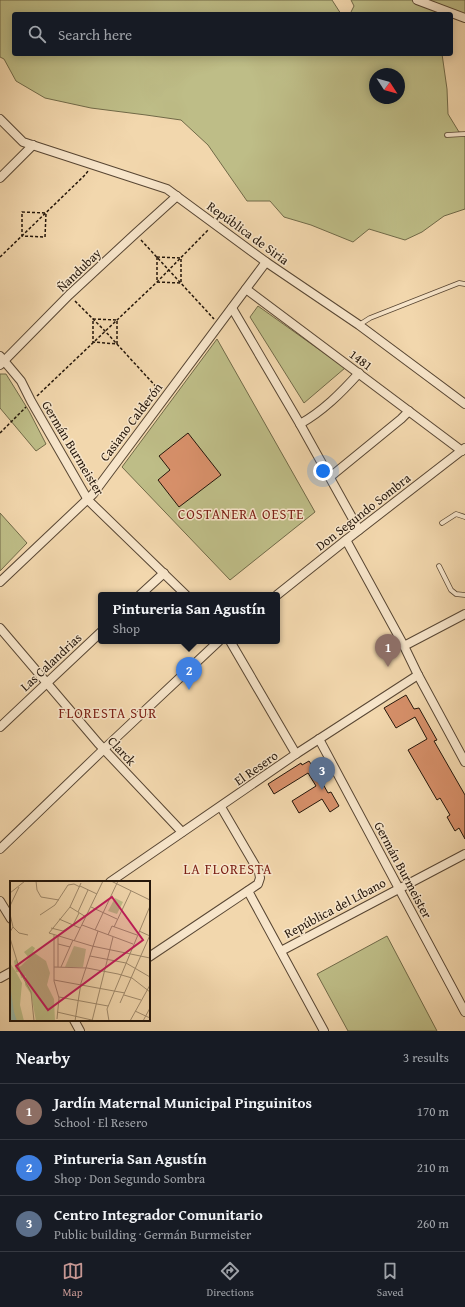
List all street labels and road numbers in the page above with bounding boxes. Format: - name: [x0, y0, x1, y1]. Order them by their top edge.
- street label: República de Siria: [203, 197, 294, 270]
- street label: Ñandubay: [53, 244, 106, 296]
- street label: 1481: [345, 345, 377, 375]
- street label: Casiano Calderón: [95, 378, 167, 465]
- street label: Germán Burmeister: [37, 397, 109, 499]
- street label: Don Segundo Sombra: [311, 468, 415, 555]
- street label: Las Calandrias: [16, 628, 86, 696]
- street label: Clarck: [103, 732, 141, 770]
- street label: El Resero: [230, 746, 282, 790]
- street label: Germán Burmeister: [369, 818, 437, 922]
- street label: República del Líbano: [281, 873, 390, 943]

